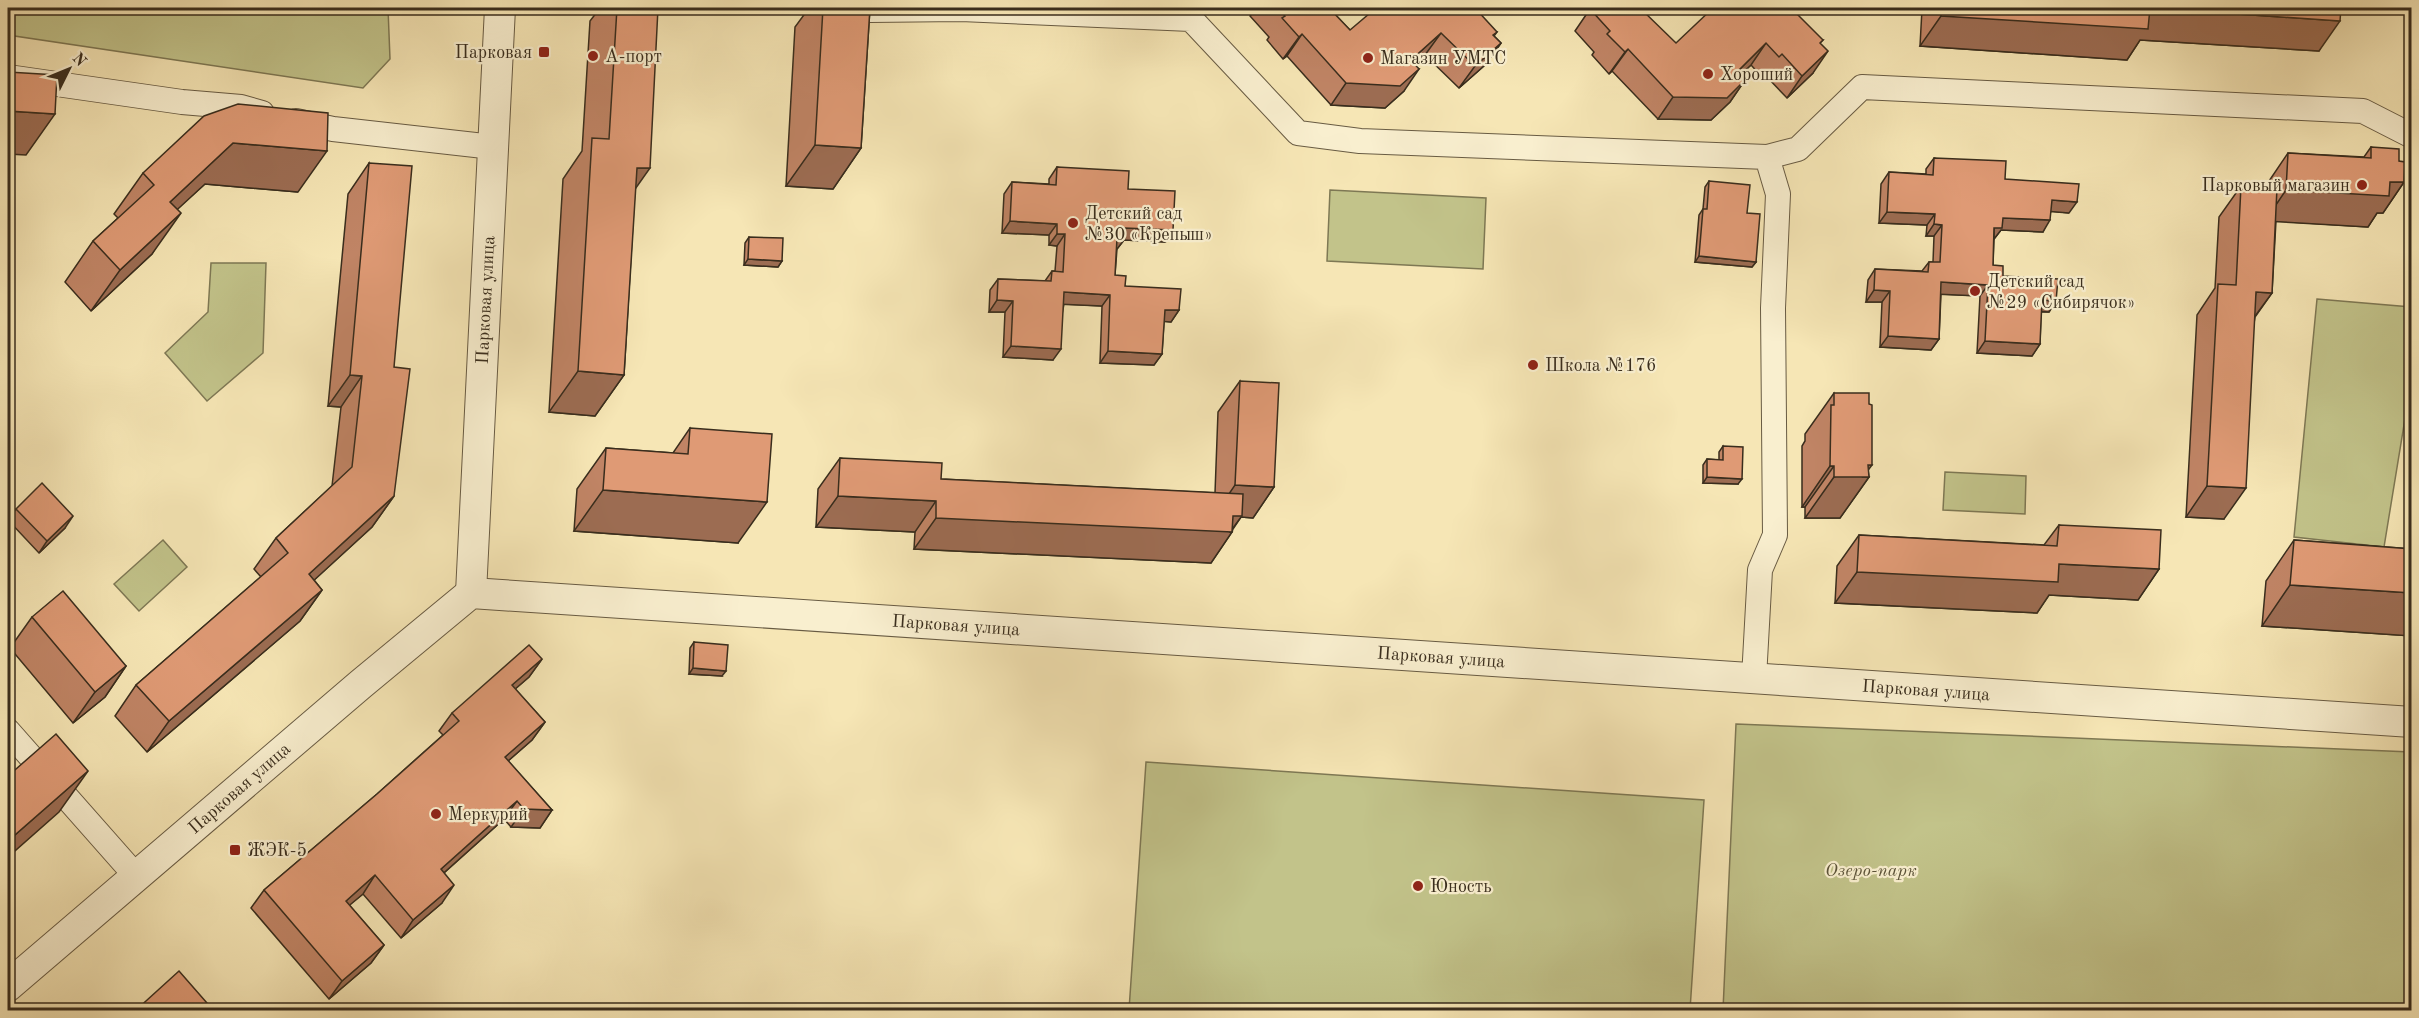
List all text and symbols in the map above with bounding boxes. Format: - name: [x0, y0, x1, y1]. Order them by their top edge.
- north arrow: [39, 39, 99, 99]
- place label: Парковая: [455, 44, 532, 62]
- marker: Парковая: [537, 45, 551, 59]
- place label: А-порт: [605, 48, 662, 66]
- marker: А-порт: [586, 49, 600, 63]
- text: N: [68, 50, 89, 71]
- place label: Магазин УМТС: [1380, 50, 1506, 68]
- marker: Магазин УМТС: [1361, 51, 1375, 65]
- place label: Хороший: [1720, 66, 1793, 84]
- marker: Хороший: [1701, 67, 1715, 81]
- place label: Парковый магазин: [2202, 177, 2350, 195]
- marker: Парковый магазин: [2355, 178, 2369, 192]
- place label: Детский сад №30 «Крепыш»: [1085, 205, 1213, 244]
- marker: Детский сад №30 «Крепыш»: [1066, 216, 1080, 230]
- street label: Парковая улица: [474, 235, 498, 365]
- place label: Детский сад №29 «Сибирячок»: [1987, 273, 2135, 312]
- marker: Детский сад №29 «Сибирячок»: [1968, 284, 1982, 298]
- place label: Школа №176: [1545, 357, 1656, 375]
- marker: Школа №176: [1526, 358, 1540, 372]
- street label: Парковая улица: [891, 613, 1021, 639]
- street label: Парковая улица: [1376, 645, 1506, 671]
- street label: Парковая улица: [1861, 678, 1991, 704]
- street label: Парковая улица: [185, 740, 294, 838]
- place label: Меркурий: [448, 806, 528, 824]
- marker: Меркурий: [429, 807, 443, 821]
- place label: ЖЭК-5: [247, 842, 307, 860]
- marker: ЖЭК-5: [228, 843, 242, 857]
- park label: Озеро-парк: [1825, 862, 1917, 880]
- place label: Юность: [1430, 878, 1492, 896]
- marker: Юность: [1411, 879, 1425, 893]

